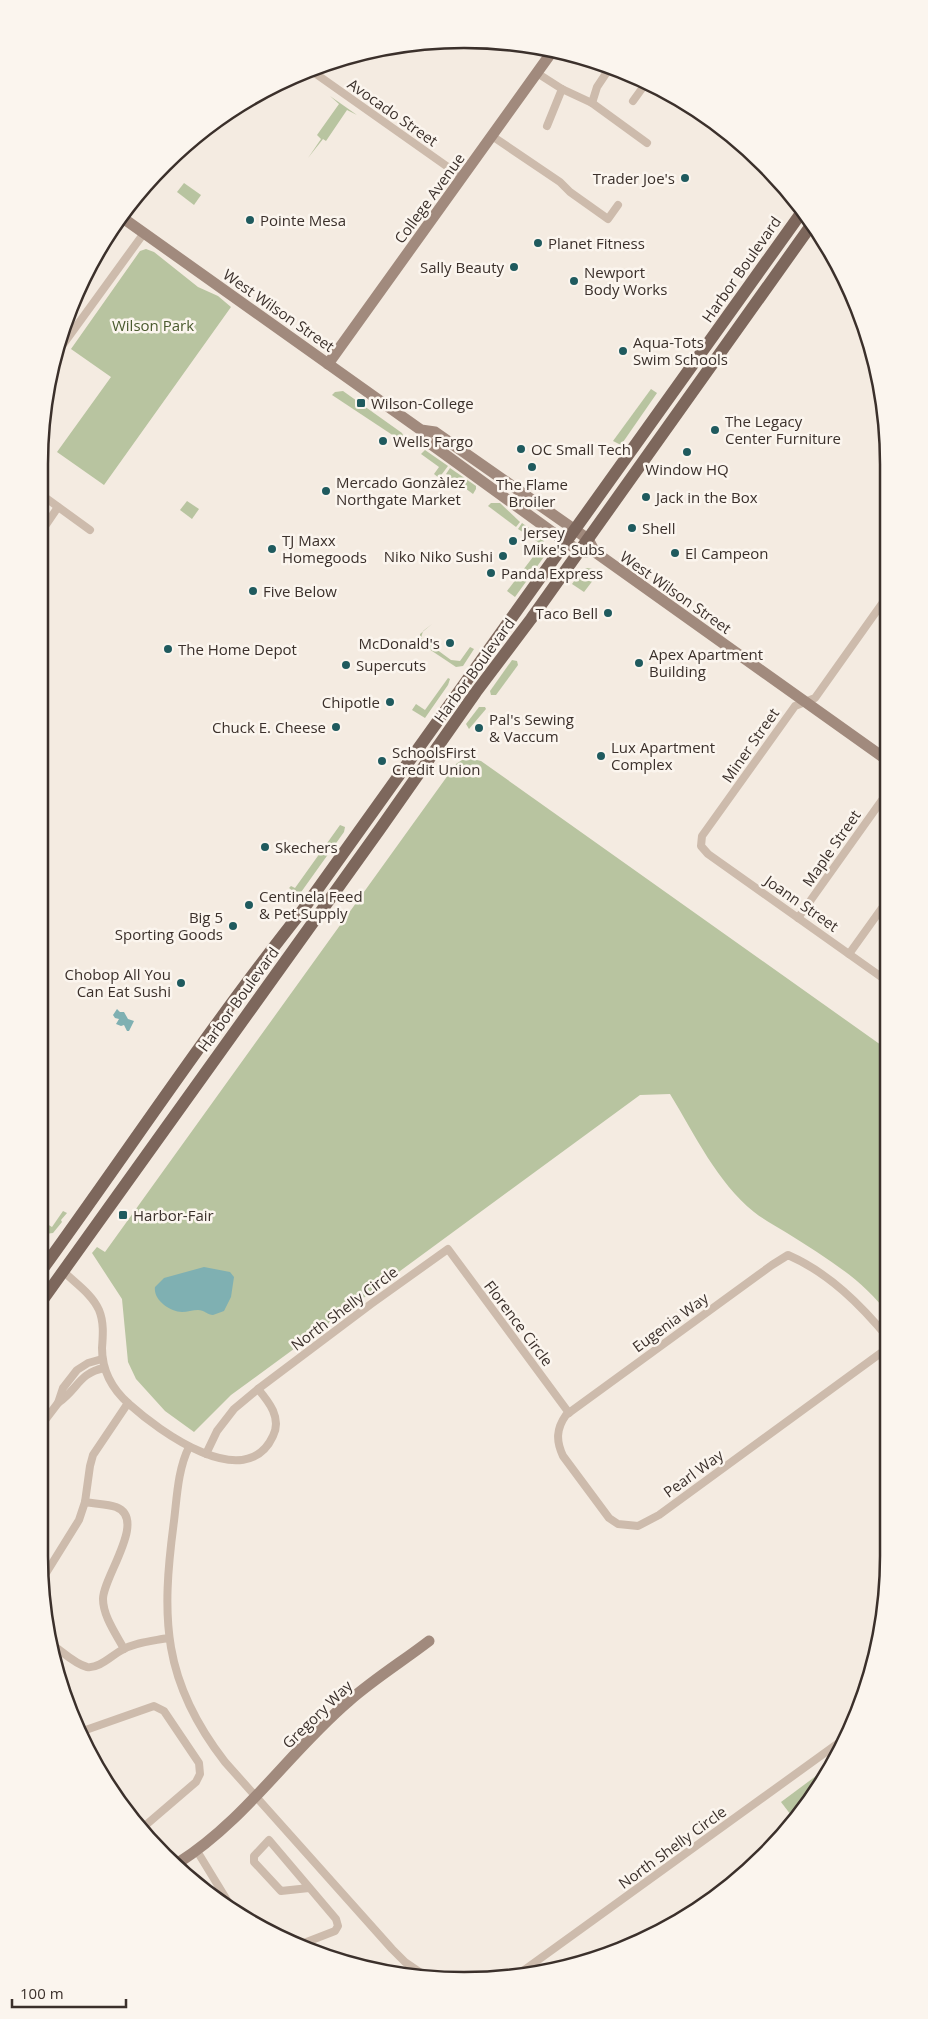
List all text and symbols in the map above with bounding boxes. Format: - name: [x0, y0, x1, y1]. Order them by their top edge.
- street label: Avocado Street: [344, 74, 442, 150]
- street label: College Avenue: [389, 149, 469, 247]
- place label: Trader Joe's: [593, 168, 675, 188]
- marker: Trader Joe's: [679, 172, 691, 184]
- place label: Pointe Mesa: [260, 210, 346, 230]
- street label: Harbor Boulevard: [697, 212, 785, 326]
- marker: Pointe Mesa: [244, 214, 256, 226]
- place label: Planet Fitness: [548, 233, 645, 253]
- marker: Planet Fitness: [532, 237, 544, 249]
- place label: Sally Beauty: [420, 257, 504, 277]
- marker: Sally Beauty: [508, 261, 520, 273]
- place label: Newport Body Works: [584, 262, 667, 299]
- street label: West Wilson Street: [220, 264, 338, 356]
- marker: Newport Body Works: [568, 275, 580, 287]
- park label: Wilson Park: [112, 315, 194, 335]
- place label: Aqua-Tots Swim Schools: [633, 332, 728, 369]
- marker: Aqua-Tots Swim Schools: [617, 345, 629, 357]
- place label: Wilson-College: [371, 393, 474, 413]
- marker: Wilson-College: [355, 397, 367, 409]
- place label: The Legacy Center Furniture: [725, 411, 841, 448]
- marker: The Legacy Center Furniture: [709, 424, 721, 436]
- place label: Wells Fargo: [393, 431, 473, 451]
- marker: Wells Fargo: [377, 435, 389, 447]
- place label: OC Small Tech: [531, 439, 631, 459]
- marker: OC Small Tech: [515, 443, 527, 455]
- marker: Window HQ: [681, 446, 693, 458]
- place label: Window HQ: [645, 459, 729, 479]
- marker: The Flame Broiler: [526, 461, 538, 473]
- place label: Mercado Gonzàlez Northgate Market: [336, 472, 465, 509]
- place label: The Flame Broiler: [496, 474, 568, 511]
- marker: Mercado Gonzàlez Northgate Market: [320, 485, 332, 497]
- place label: Jack in the Box: [654, 487, 758, 507]
- marker: Jack in the Box: [640, 491, 652, 503]
- place label: Shell: [642, 518, 675, 538]
- place label: Jersey Mike's Subs: [521, 522, 605, 559]
- marker: Shell: [626, 522, 638, 534]
- place label: TJ Maxx Homegoods: [282, 530, 367, 567]
- marker: Jersey Mike's Subs: [507, 535, 519, 547]
- marker: TJ Maxx Homegoods: [266, 543, 278, 555]
- place label: El Campeon: [685, 543, 769, 563]
- place label: Niko Niko Sushi: [384, 546, 493, 566]
- street label: West Wilson Street: [617, 546, 735, 638]
- marker: El Campeon: [669, 547, 681, 559]
- marker: Niko Niko Sushi: [497, 550, 509, 562]
- place label: Panda Express: [501, 563, 603, 583]
- marker: Panda Express: [485, 567, 497, 579]
- place label: Five Below: [263, 581, 337, 601]
- marker: Five Below: [247, 585, 259, 597]
- place label: Taco Bell: [536, 603, 598, 623]
- marker: Taco Bell: [602, 607, 614, 619]
- street label: Harbor Boulevard: [429, 614, 519, 726]
- place label: McDonald's: [358, 633, 440, 653]
- marker: McDonald's: [444, 637, 456, 649]
- place label: The Home Depot: [178, 639, 297, 659]
- marker: The Home Depot: [162, 643, 174, 655]
- place label: Apex Apartment Building: [649, 644, 763, 681]
- place label: Supercuts: [356, 655, 426, 675]
- marker: Apex Apartment Building: [633, 657, 645, 669]
- marker: Supercuts: [340, 659, 352, 671]
- place label: Chipotle: [322, 692, 380, 712]
- marker: Chipotle: [384, 696, 396, 708]
- street label: Miner Street: [717, 704, 783, 786]
- place label: Pal's Sewing & Vaccum: [489, 709, 574, 746]
- place label: Chuck E. Cheese: [212, 717, 326, 737]
- marker: Chuck E. Cheese: [330, 721, 342, 733]
- marker: Pal's Sewing & Vaccum: [473, 722, 485, 734]
- place label: Lux Apartment Complex: [611, 737, 715, 774]
- place label: SchoolsFirst Credit Union: [392, 742, 480, 779]
- marker: Lux Apartment Complex: [595, 750, 607, 762]
- marker: SchoolsFirst Credit Union: [376, 755, 388, 767]
- street label: Maple Street: [797, 806, 865, 890]
- place label: Skechers: [275, 837, 338, 857]
- marker: Skechers: [259, 841, 271, 853]
- street label: Joann Street: [760, 869, 843, 936]
- place label: Centinela Feed & Pet Supply: [259, 886, 363, 923]
- marker: Centinela Feed & Pet Supply: [243, 899, 255, 911]
- place label: Big 5 Sporting Goods: [115, 907, 223, 944]
- marker: Big 5 Sporting Goods: [227, 920, 239, 932]
- street label: Harbor Boulevard: [193, 943, 283, 1055]
- place label: Chobop All You Can Eat Sushi: [64, 964, 171, 1001]
- marker: Chobop All You Can Eat Sushi: [175, 977, 187, 989]
- place label: Harbor-Fair: [133, 1205, 214, 1225]
- marker: Harbor-Fair: [117, 1209, 129, 1221]
- street label: North Shelly Circle: [287, 1261, 401, 1355]
- street label: Florence Circle: [480, 1276, 558, 1370]
- street label: Eugenia Way: [628, 1287, 712, 1356]
- street label: Pearl Way: [659, 1444, 727, 1501]
- street label: Gregory Way: [278, 1675, 357, 1752]
- street label: North Shelly Circle: [614, 1801, 730, 1893]
- scale bar: [12, 1976, 126, 2008]
- text: 100 m: [20, 1983, 64, 2003]

